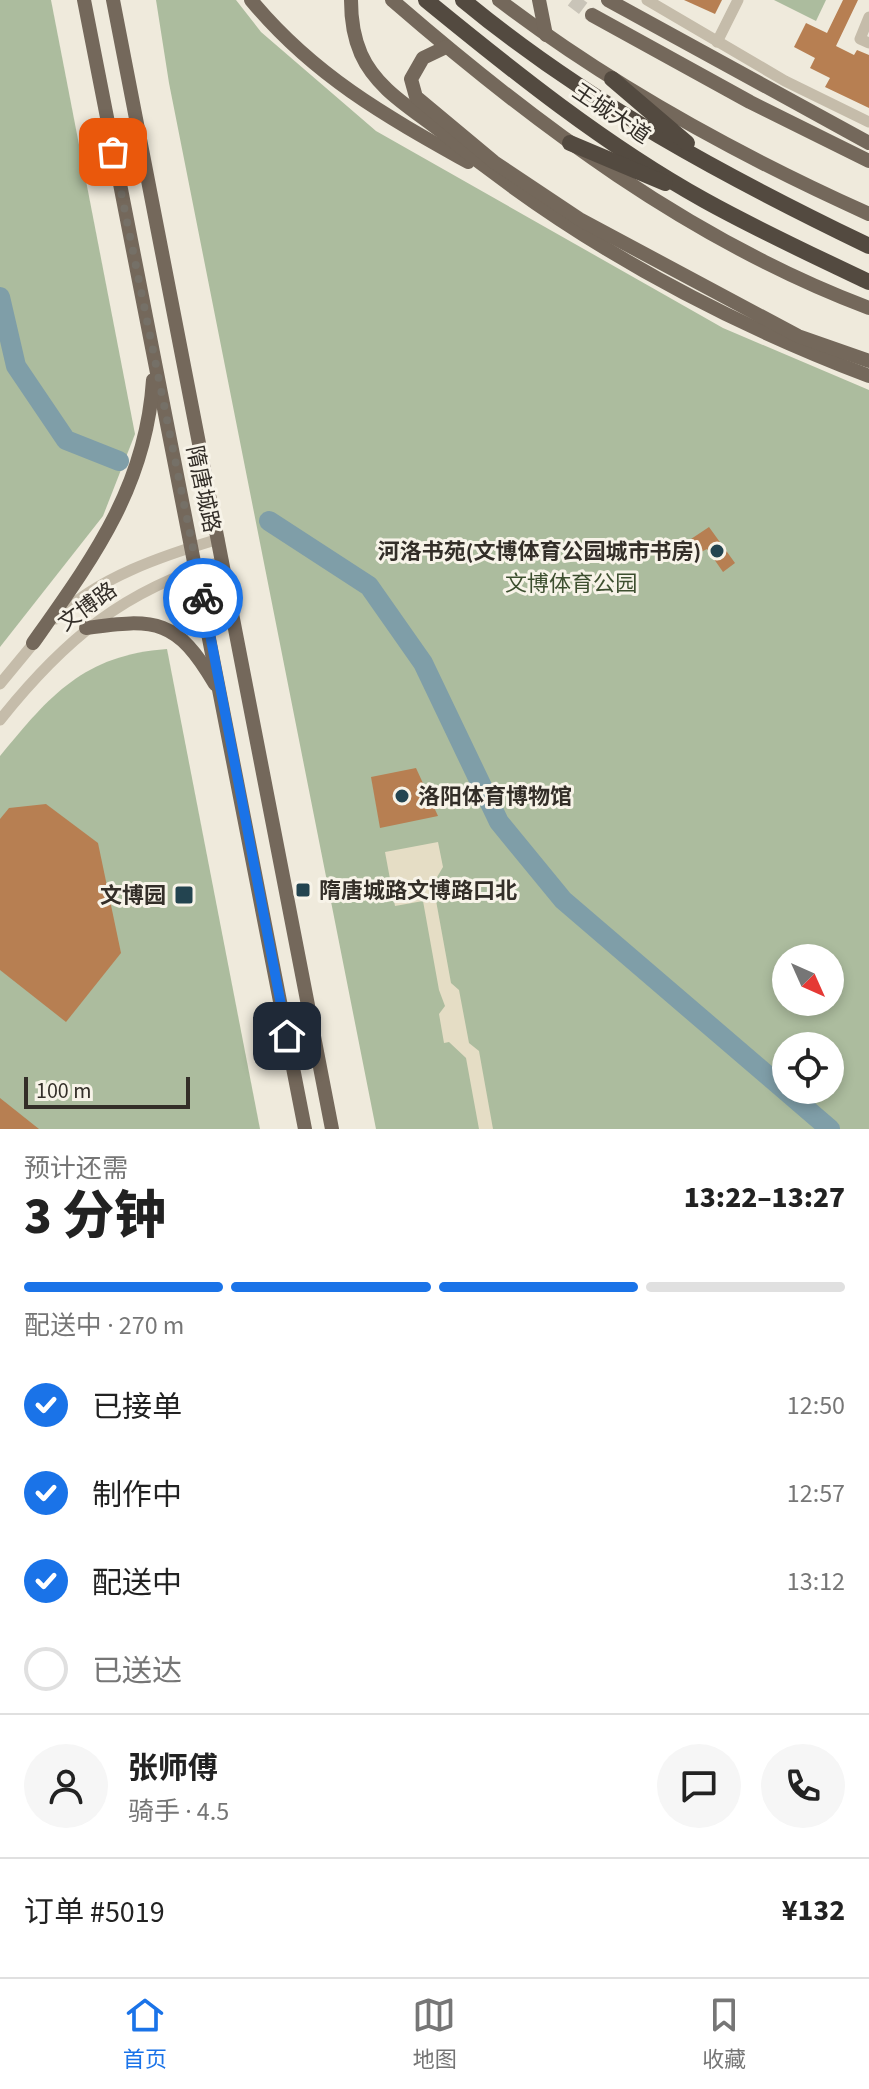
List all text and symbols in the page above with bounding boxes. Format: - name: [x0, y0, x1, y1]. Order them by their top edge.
- street label: 王城大道: [566, 76, 657, 152]
- pin: [79, 118, 147, 186]
- icon: bag: [91, 130, 135, 174]
- street label: 隋唐城路: [178, 443, 228, 536]
- place label: 河洛书苑(文博体育公园城市书房): [378, 536, 701, 568]
- marker: 河洛书苑(文博体育公园城市书房): [708, 542, 726, 560]
- courier: [163, 558, 243, 638]
- park label: 文博体育公园: [505, 568, 637, 600]
- street label: 文博路: [51, 574, 124, 639]
- icon: bike: [181, 576, 225, 620]
- place label: 洛阳体育博物馆: [418, 781, 572, 813]
- marker: 洛阳体育博物馆: [393, 787, 411, 805]
- place label: 隋唐城路文博路口北: [319, 875, 517, 907]
- place label: 文博园: [100, 880, 166, 912]
- marker: 隋唐城路文博路口北: [294, 881, 312, 899]
- marker: 文博园: [173, 884, 195, 906]
- north arrow: [772, 944, 844, 1016]
- map controls: [772, 944, 844, 1104]
- pin: [253, 1002, 321, 1070]
- icon: home: [265, 1014, 309, 1058]
- button: locate: [772, 1032, 844, 1104]
- scale bar: [24, 1073, 190, 1109]
- text: 100 m: [36, 1075, 91, 1107]
- text: 预计还需: [24, 1150, 128, 1187]
- text: 13:22–13:27: [684, 1176, 845, 1219]
- text: 3 分钟: [24, 1180, 166, 1254]
- text: 配送中 · 270 m: [24, 1307, 184, 1344]
- icon: check: [24, 1383, 68, 1427]
- text: 已接单: [92, 1386, 182, 1429]
- text: 12:50: [787, 1387, 845, 1424]
- icon: check: [24, 1471, 68, 1515]
- text: 制作中: [92, 1474, 182, 1517]
- text: 12:57: [787, 1475, 845, 1512]
- icon: check: [24, 1559, 68, 1603]
- text: 配送中: [92, 1562, 182, 1605]
- text: 13:12: [787, 1563, 845, 1600]
- text: 已送达: [92, 1650, 182, 1693]
- button: person: [24, 1744, 108, 1828]
- button: chat: [657, 1744, 741, 1828]
- button: phone: [761, 1744, 845, 1828]
- text: 张师傅: [128, 1747, 218, 1790]
- text: 骑手 · 4.5: [128, 1793, 229, 1830]
- text: ¥132: [782, 1889, 845, 1932]
- text: 订单 #5019: [24, 1891, 165, 1934]
- tab: 首页: [123, 1993, 167, 2076]
- tab: 地图: [412, 1993, 456, 2076]
- tab: 收藏: [702, 1993, 746, 2076]

